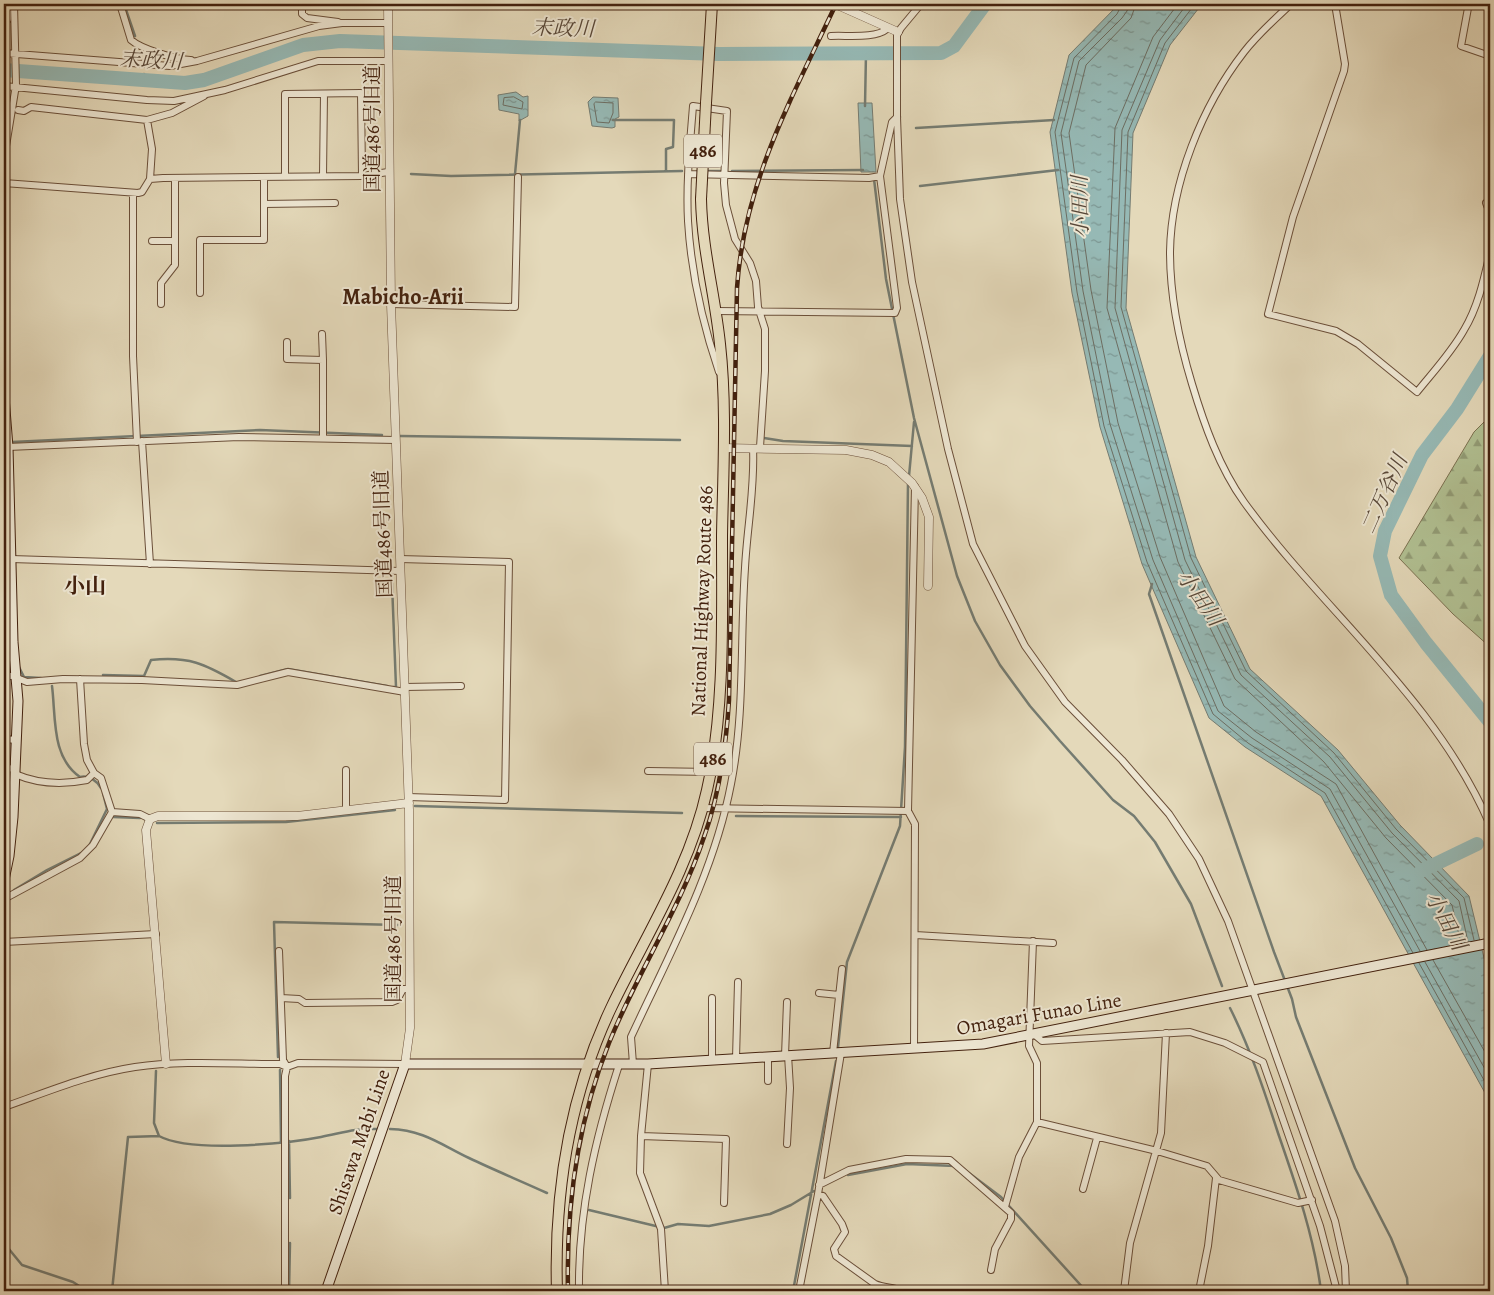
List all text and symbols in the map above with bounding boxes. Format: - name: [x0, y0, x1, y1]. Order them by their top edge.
- water label: 末政川: [531, 13, 597, 43]
- water label: 末政川: [119, 44, 185, 76]
- street label: 国道486号旧道: [359, 65, 386, 193]
- road number: 486: [684, 134, 722, 168]
- water label: 小田川: [1065, 173, 1095, 239]
- district label: Mabicho-Arii: [342, 282, 464, 312]
- water label: 二万谷川: [1354, 448, 1415, 538]
- street label: 国道486号旧道: [367, 470, 399, 598]
- street label: National Highway Route 486: [684, 485, 720, 717]
- water label: 小田川: [1170, 564, 1231, 633]
- district label: 小山: [64, 572, 106, 600]
- road number: 486: [694, 742, 732, 776]
- street label: 国道486号旧道: [380, 875, 407, 1003]
- water label: 小田川: [1419, 887, 1474, 957]
- street label: Omagari Funao Line: [954, 986, 1124, 1042]
- street label: Shisawa Mabi Line: [321, 1066, 397, 1218]

